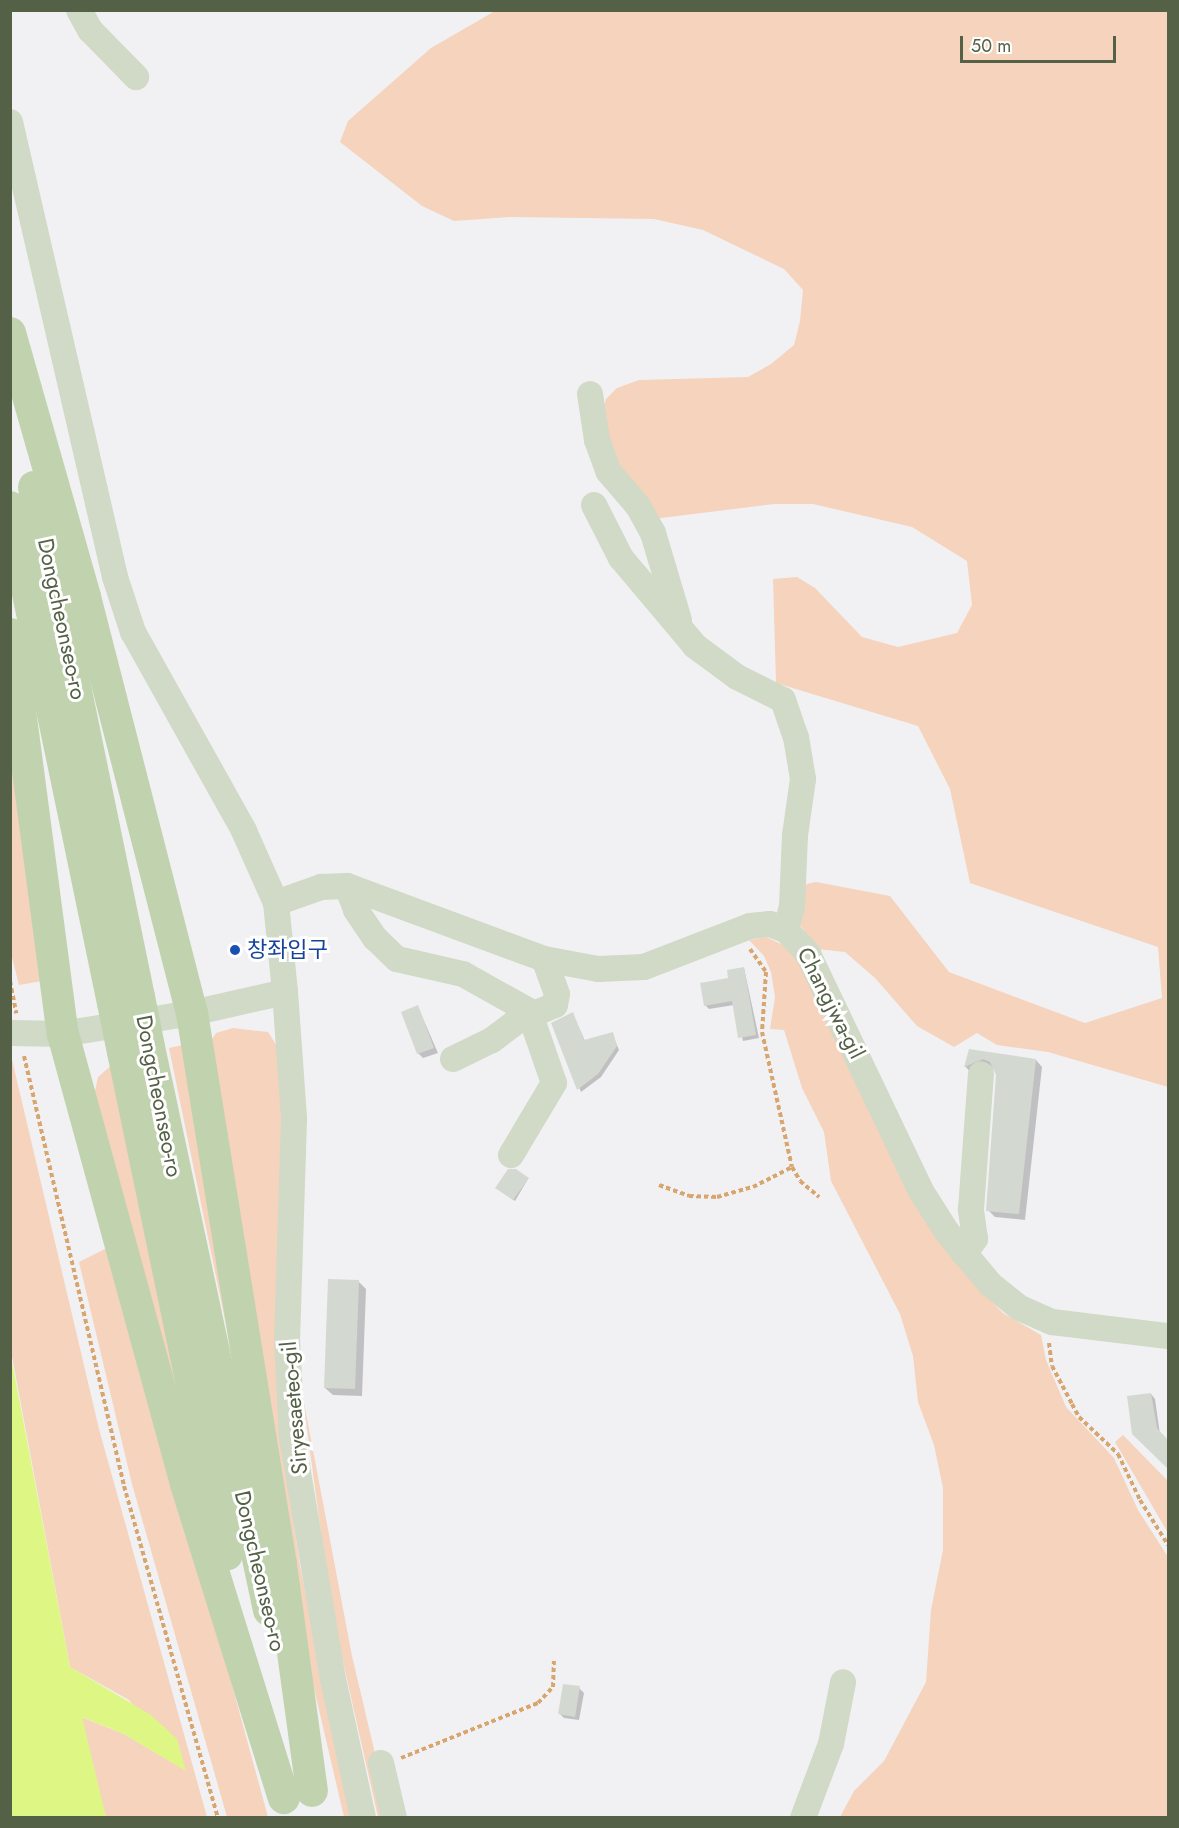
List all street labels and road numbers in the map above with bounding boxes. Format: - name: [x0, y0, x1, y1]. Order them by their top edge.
- street label: Dongcheonseo-ro: [32, 536, 92, 702]
- street label: Changjwa-gil: [792, 943, 870, 1063]
- street label: Dongcheonseo-ro: [130, 1013, 188, 1179]
- street label: Siryesaeteo-gil: [275, 1340, 313, 1476]
- street label: Dongcheonseo-ro: [229, 1488, 291, 1654]

